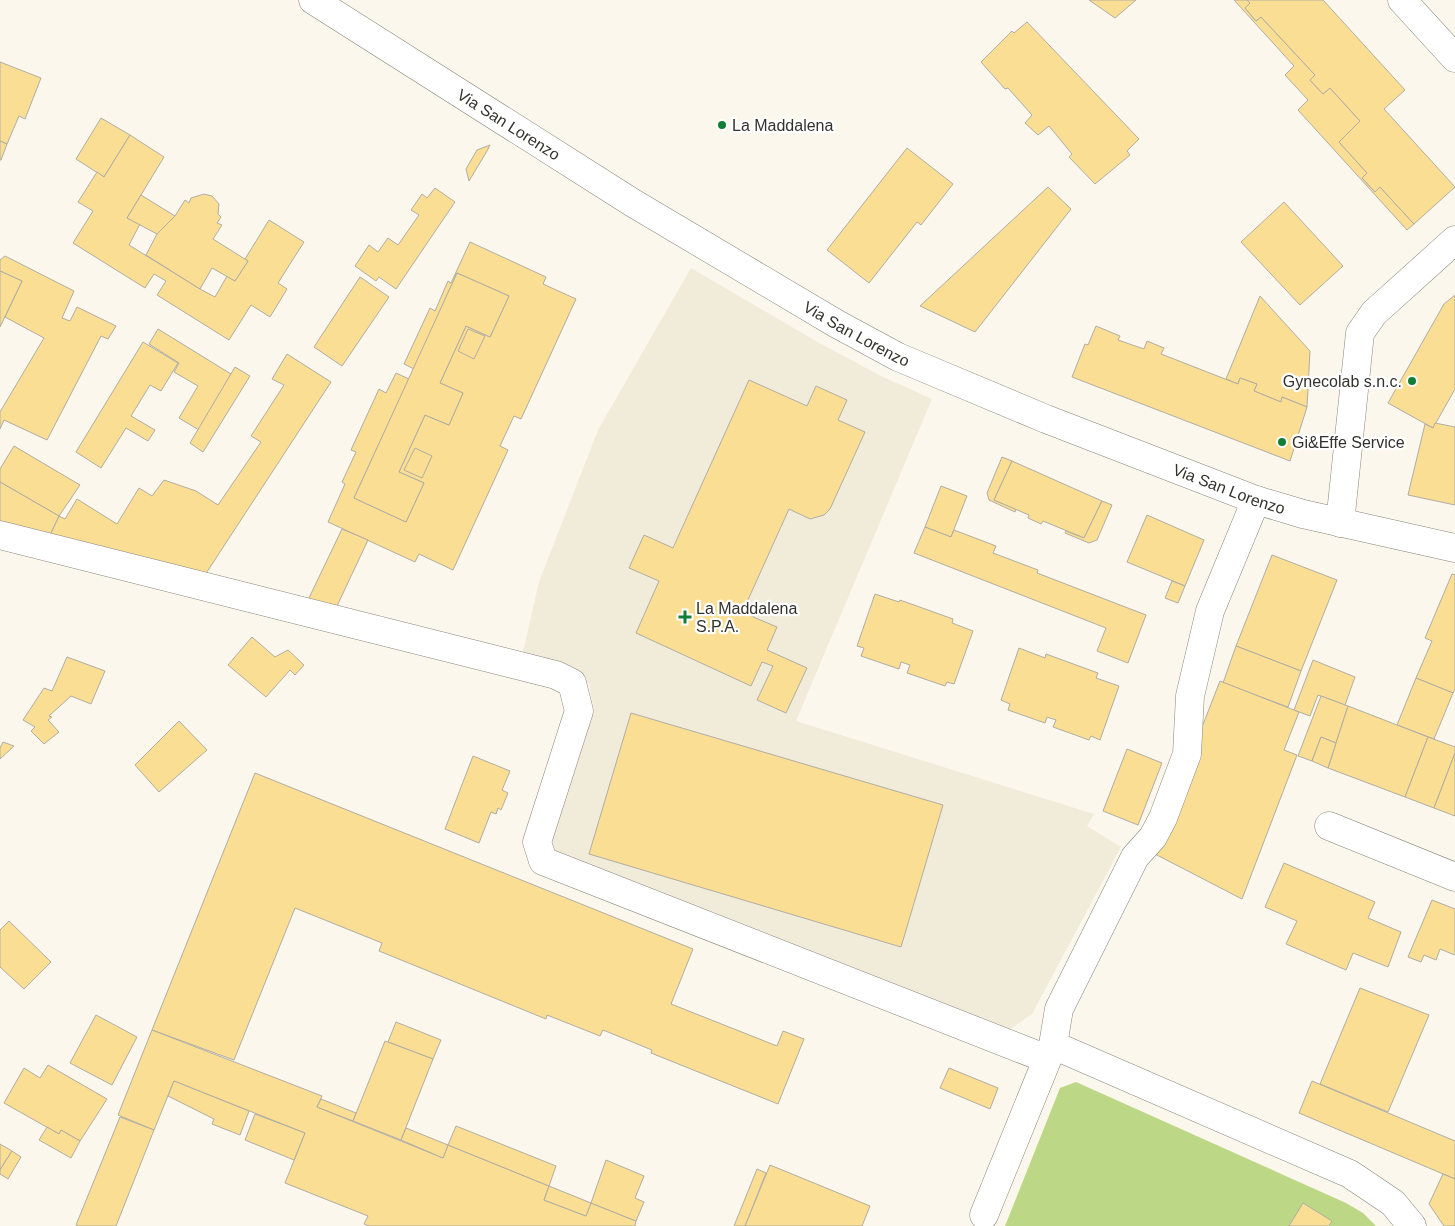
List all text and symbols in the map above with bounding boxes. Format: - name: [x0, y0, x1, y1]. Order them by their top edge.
- street label: Via San Lorenzo: [454, 86, 563, 164]
- place label: La Maddalena: [732, 117, 834, 134]
- marker: La Maddalena: [716, 119, 728, 131]
- street label: Via San Lorenzo: [800, 298, 912, 370]
- place label: Gynecolab s.n.c.: [1283, 373, 1402, 390]
- marker: Gynecolab s.n.c.: [1406, 375, 1418, 387]
- place label: Gi&Effe Service: [1292, 434, 1405, 451]
- marker: Gi&Effe Service: [1276, 436, 1288, 448]
- street label: Via San Lorenzo: [1171, 461, 1287, 517]
- place label: La Maddalena S.P.A.: [696, 600, 798, 635]
- marker: La Maddalena S.P.A.: [678, 610, 692, 624]

